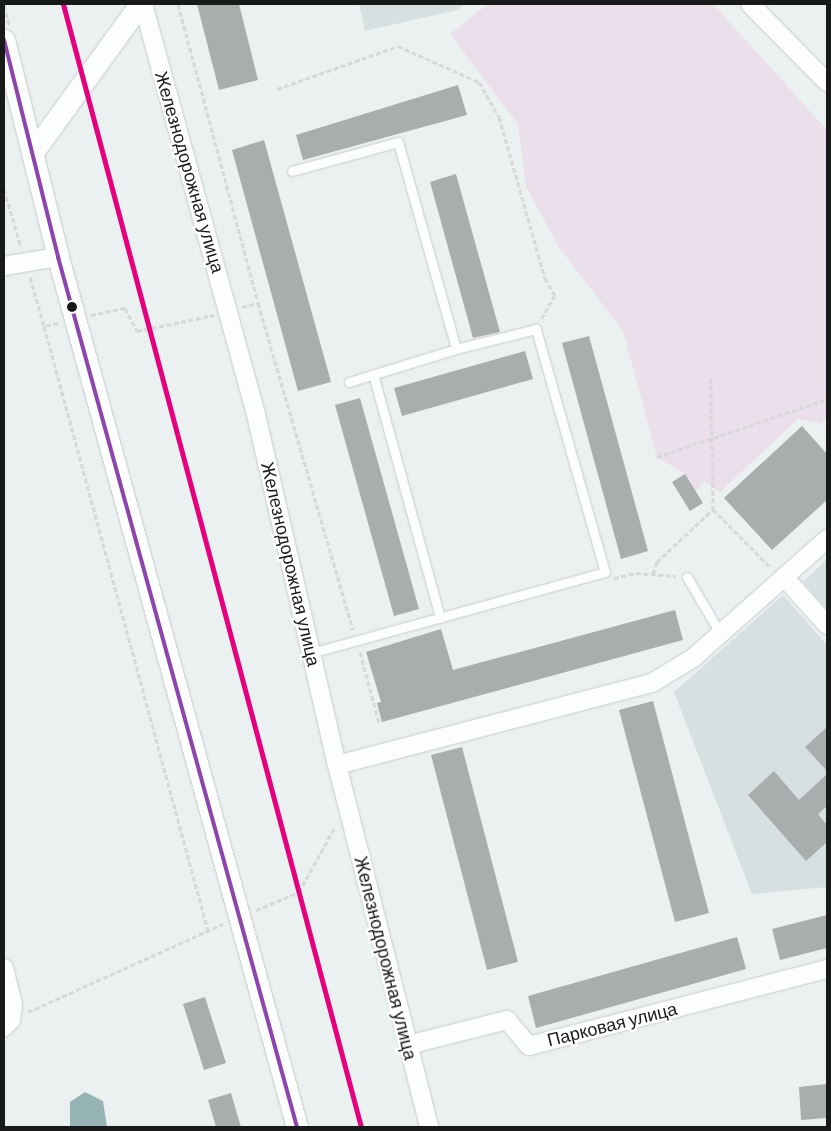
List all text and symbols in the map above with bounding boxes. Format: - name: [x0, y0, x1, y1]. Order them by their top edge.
- street label: Железнодорожная улица: [151, 69, 229, 275]
- unlabelled marker: [67, 302, 77, 312]
- street label: Железнодорожная улица: [257, 460, 325, 668]
- street label: Железнодорожная улица: [350, 854, 422, 1062]
- street label: Парковая улица: [545, 997, 679, 1051]

